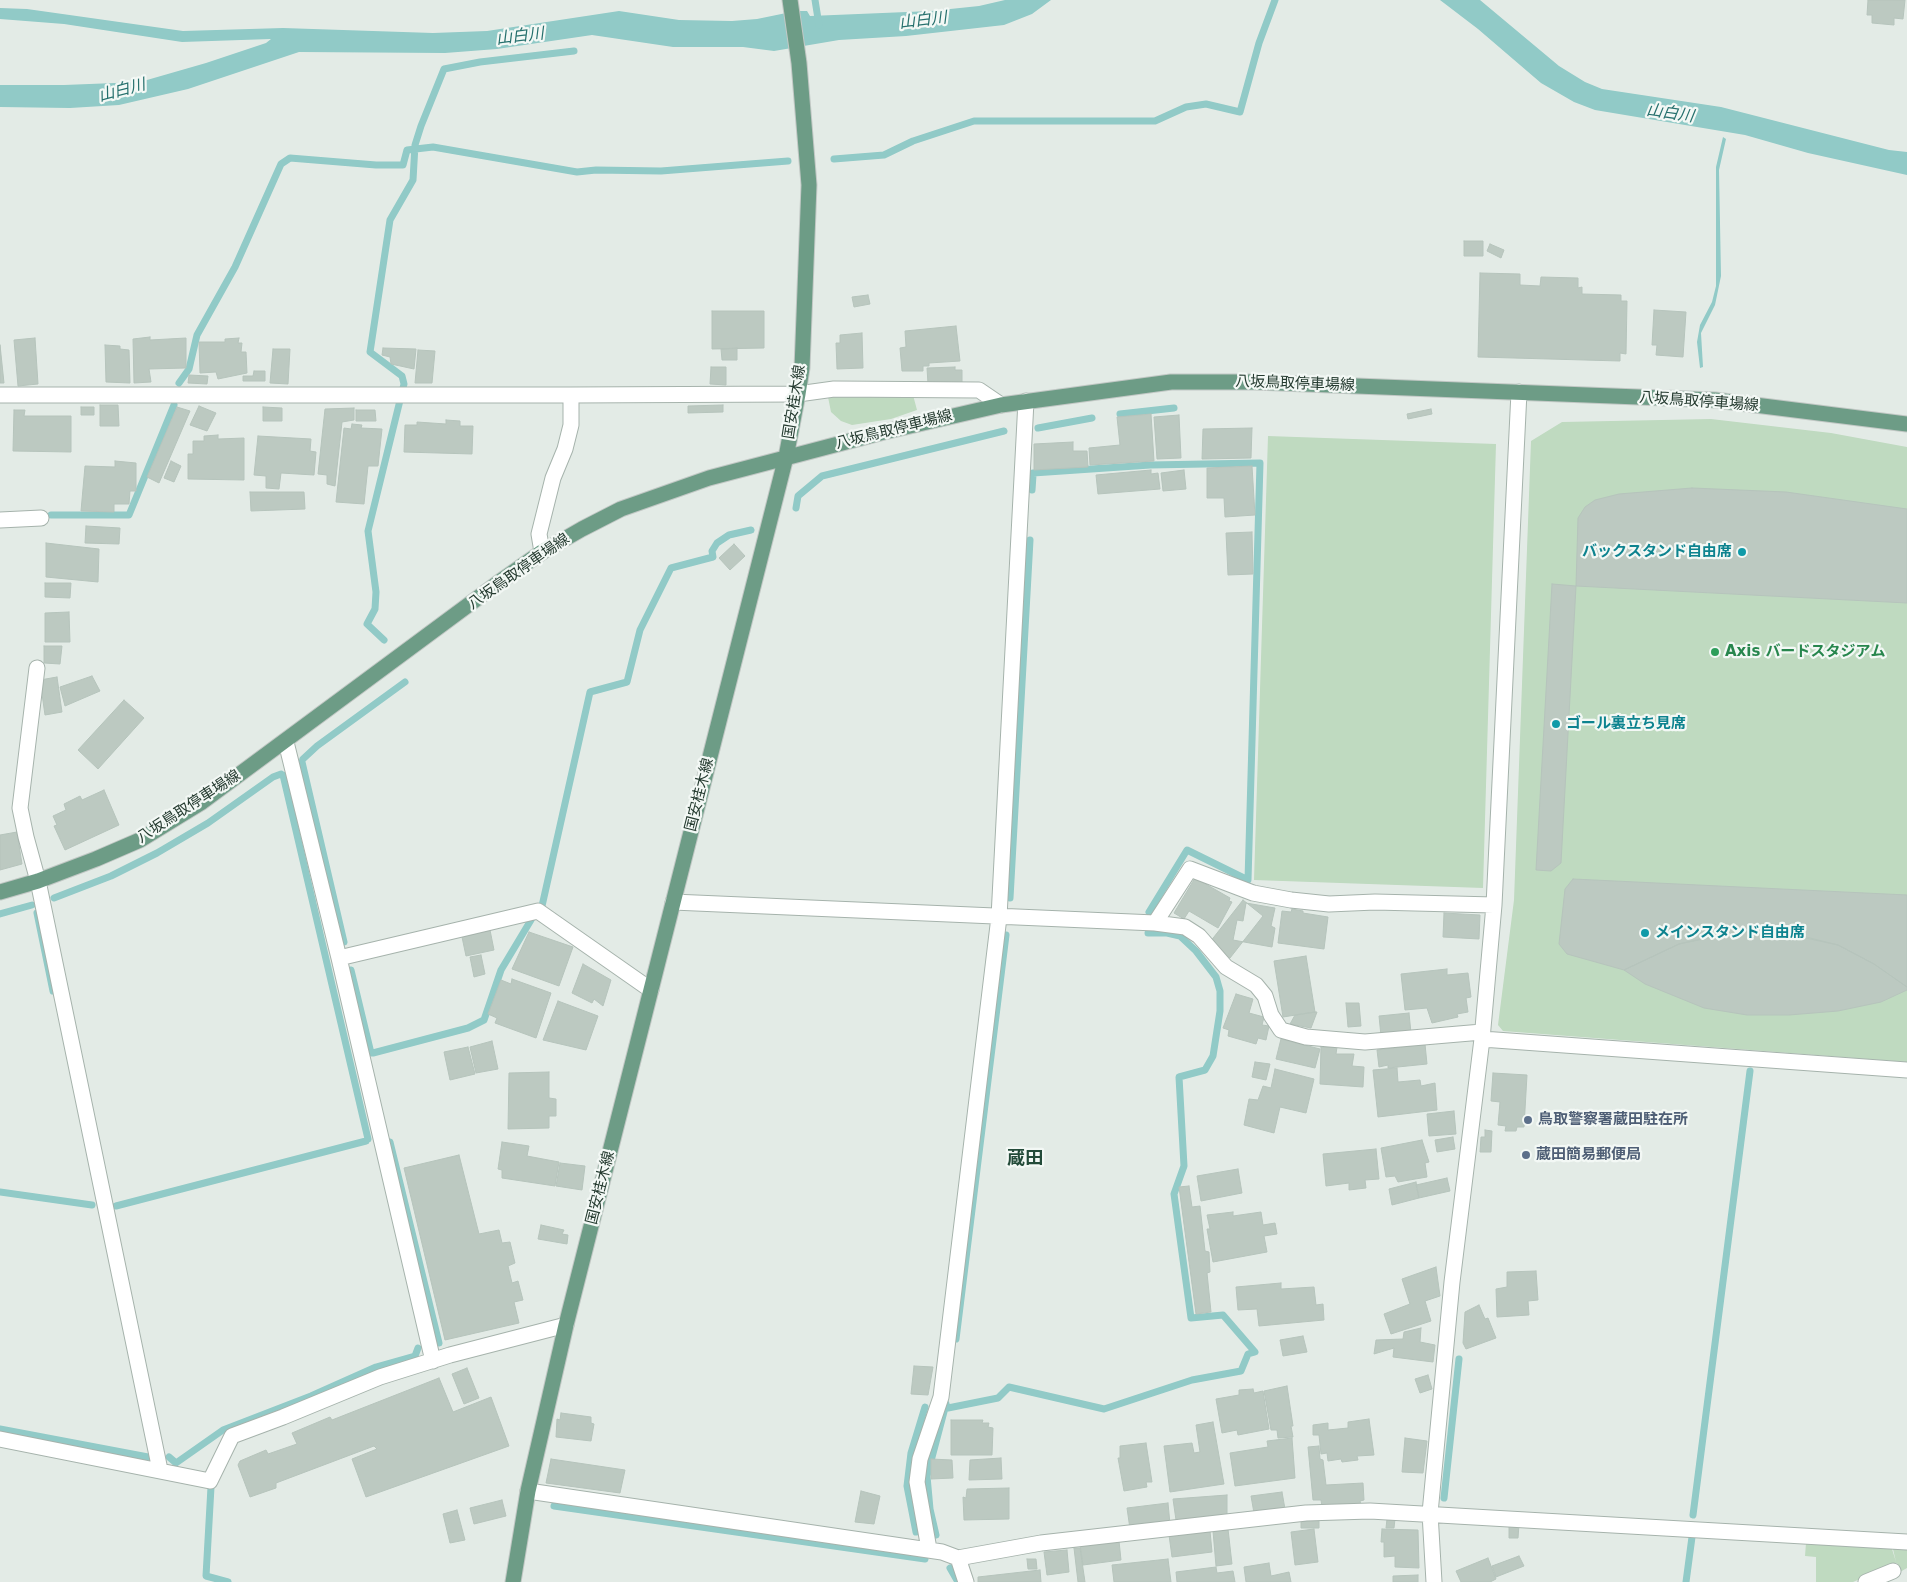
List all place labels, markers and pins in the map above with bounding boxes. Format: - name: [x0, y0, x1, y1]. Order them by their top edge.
- place label: バックスタンド自由席: [1582, 543, 1732, 561]
- marker: バックスタンド自由席: [1736, 546, 1748, 558]
- place label: Axis バードスタジアム: [1725, 643, 1886, 661]
- marker: Axis バードスタジアム: [1709, 646, 1721, 658]
- place label: ゴール裏立ち見席: [1566, 715, 1686, 733]
- marker: ゴール裏立ち見席: [1550, 718, 1562, 730]
- place label: メインスタンド自由席: [1655, 924, 1805, 942]
- marker: メインスタンド自由席: [1639, 927, 1651, 939]
- place label: 鳥取警察署蔵田駐在所: [1538, 1111, 1688, 1129]
- marker: 鳥取警察署蔵田駐在所: [1522, 1114, 1534, 1126]
- place label: 蔵田簡易郵便局: [1536, 1146, 1641, 1164]
- marker: 蔵田簡易郵便局: [1520, 1149, 1532, 1161]

